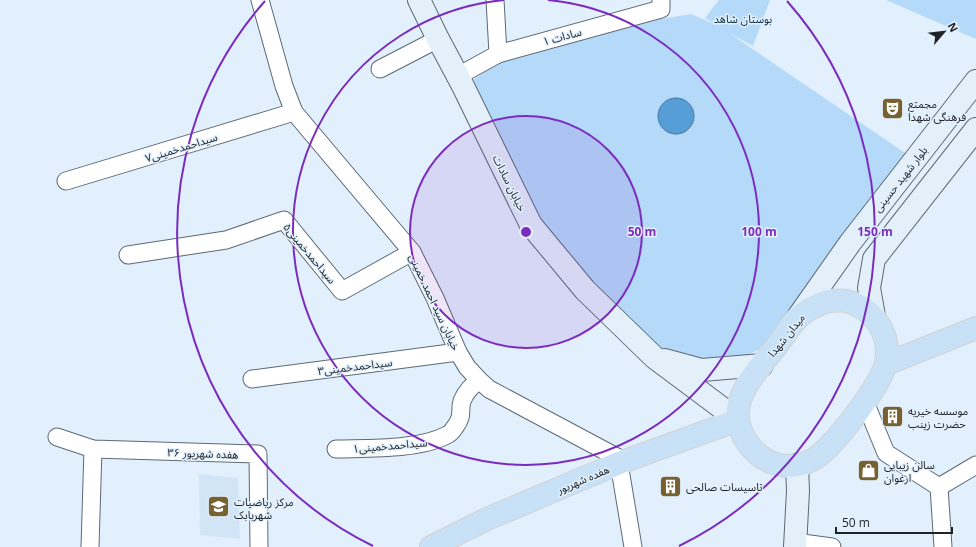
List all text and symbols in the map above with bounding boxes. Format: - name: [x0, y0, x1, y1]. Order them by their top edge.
- park label: بوستان شاهد: [714, 11, 772, 26]
- north arrow: [924, 12, 964, 52]
- text: N: [945, 20, 962, 35]
- street label: سادات ۱: [541, 24, 584, 48]
- theatre icon: مجمتع فرهنگی شهدا: [880, 96, 906, 122]
- place label: مجمتع فرهنگی شهدا: [908, 96, 966, 124]
- street label: سیداحمدخمینی۷: [143, 129, 219, 165]
- street label: بلوار شهید حسینی: [870, 143, 931, 215]
- street label: خیابان سادات: [490, 152, 530, 214]
- street label: سیداحمدخمینی۵: [280, 219, 340, 287]
- text: 50 m: [628, 223, 656, 240]
- text: 100 m: [741, 223, 777, 240]
- text: 150 m: [857, 223, 893, 240]
- centre of rings: [519, 225, 533, 239]
- street label: خیابان سید احمد خمینی: [406, 251, 464, 353]
- street label: میدان شهدا: [764, 310, 808, 360]
- street label: سیداحمدخمینی۳: [317, 354, 394, 378]
- building icon: موسسه خیریه حضرت زینب: [880, 403, 906, 429]
- place label: موسسه خیریه حضرت زینب: [908, 403, 969, 431]
- street label: سیداحمدخمینی۱: [352, 434, 428, 456]
- street label: هفده شهریور ۳۶: [167, 444, 239, 462]
- shop icon: سالن زیبایی ارغوان: [856, 457, 882, 483]
- place label: سالن زیبایی ارغوان: [884, 457, 935, 485]
- street label: هفده شهریور: [554, 461, 612, 497]
- building icon: تاسیسات صالحی: [657, 473, 683, 499]
- place label: تاسیسات صالحی: [686, 479, 763, 494]
- school or university icon: مرکز ریاضیات شهربابک: [206, 494, 232, 520]
- place label: مرکز ریاضیات شهربابک: [234, 494, 294, 522]
- scale bar: [836, 509, 952, 535]
- text: 50 m: [842, 514, 870, 531]

